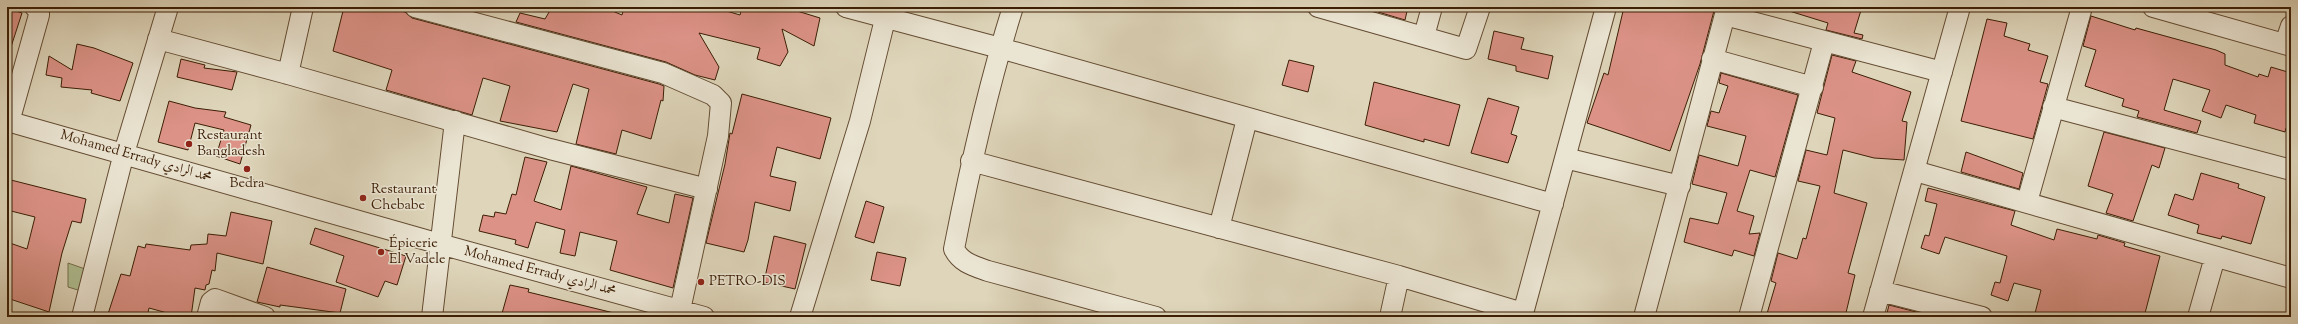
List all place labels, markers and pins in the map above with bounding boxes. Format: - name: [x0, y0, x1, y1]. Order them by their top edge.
- place label: Restaurant Bangladesh: [197, 126, 265, 162]
- marker: Restaurant Bangladesh: [184, 139, 194, 149]
- marker: Bedra: [242, 164, 252, 174]
- place label: Bedra: [230, 174, 265, 194]
- place label: Restaurant Chebabe: [371, 180, 437, 216]
- marker: Restaurant Chebabe: [358, 193, 368, 203]
- place label: Épicerie El Vadele: [389, 234, 446, 270]
- marker: Épicerie El Vadele: [376, 247, 386, 257]
- place label: PETRO-DIS: [709, 272, 786, 292]
- marker: PETRO-DIS: [696, 277, 706, 287]

